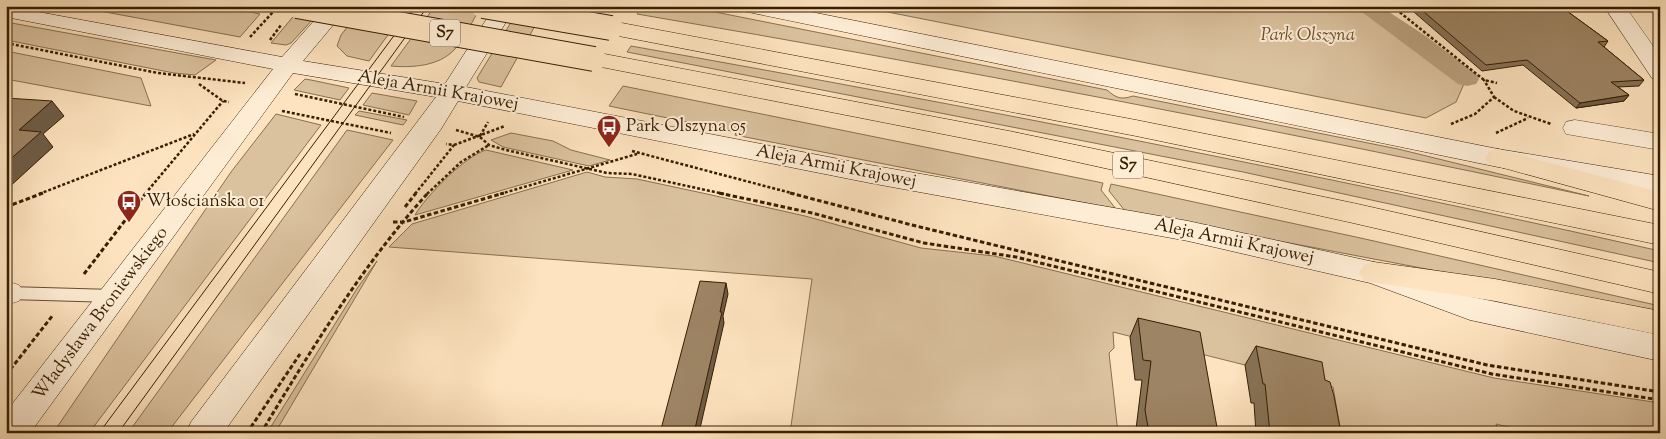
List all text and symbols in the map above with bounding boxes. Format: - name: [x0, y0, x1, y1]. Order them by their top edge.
- road number: S7: [430, 19, 460, 46]
- park label: Park Olszyna: [1261, 23, 1355, 49]
- street label: Aleja Armii Krajowej: [356, 64, 520, 118]
- bus stop icon: Park Olszyna 05: [596, 114, 622, 148]
- place label: Park Olszyna 05: [626, 114, 746, 140]
- street label: Aleja Armii Krajowej: [754, 139, 918, 195]
- road number: S7: [1113, 152, 1143, 178]
- bus stop icon: Włościańska 01: [116, 189, 142, 223]
- place label: Włościańska 01: [146, 189, 264, 215]
- street label: Aleja Armii Krajowej: [1152, 212, 1316, 272]
- street label: Władysława Broniewskiego: [27, 222, 175, 406]

